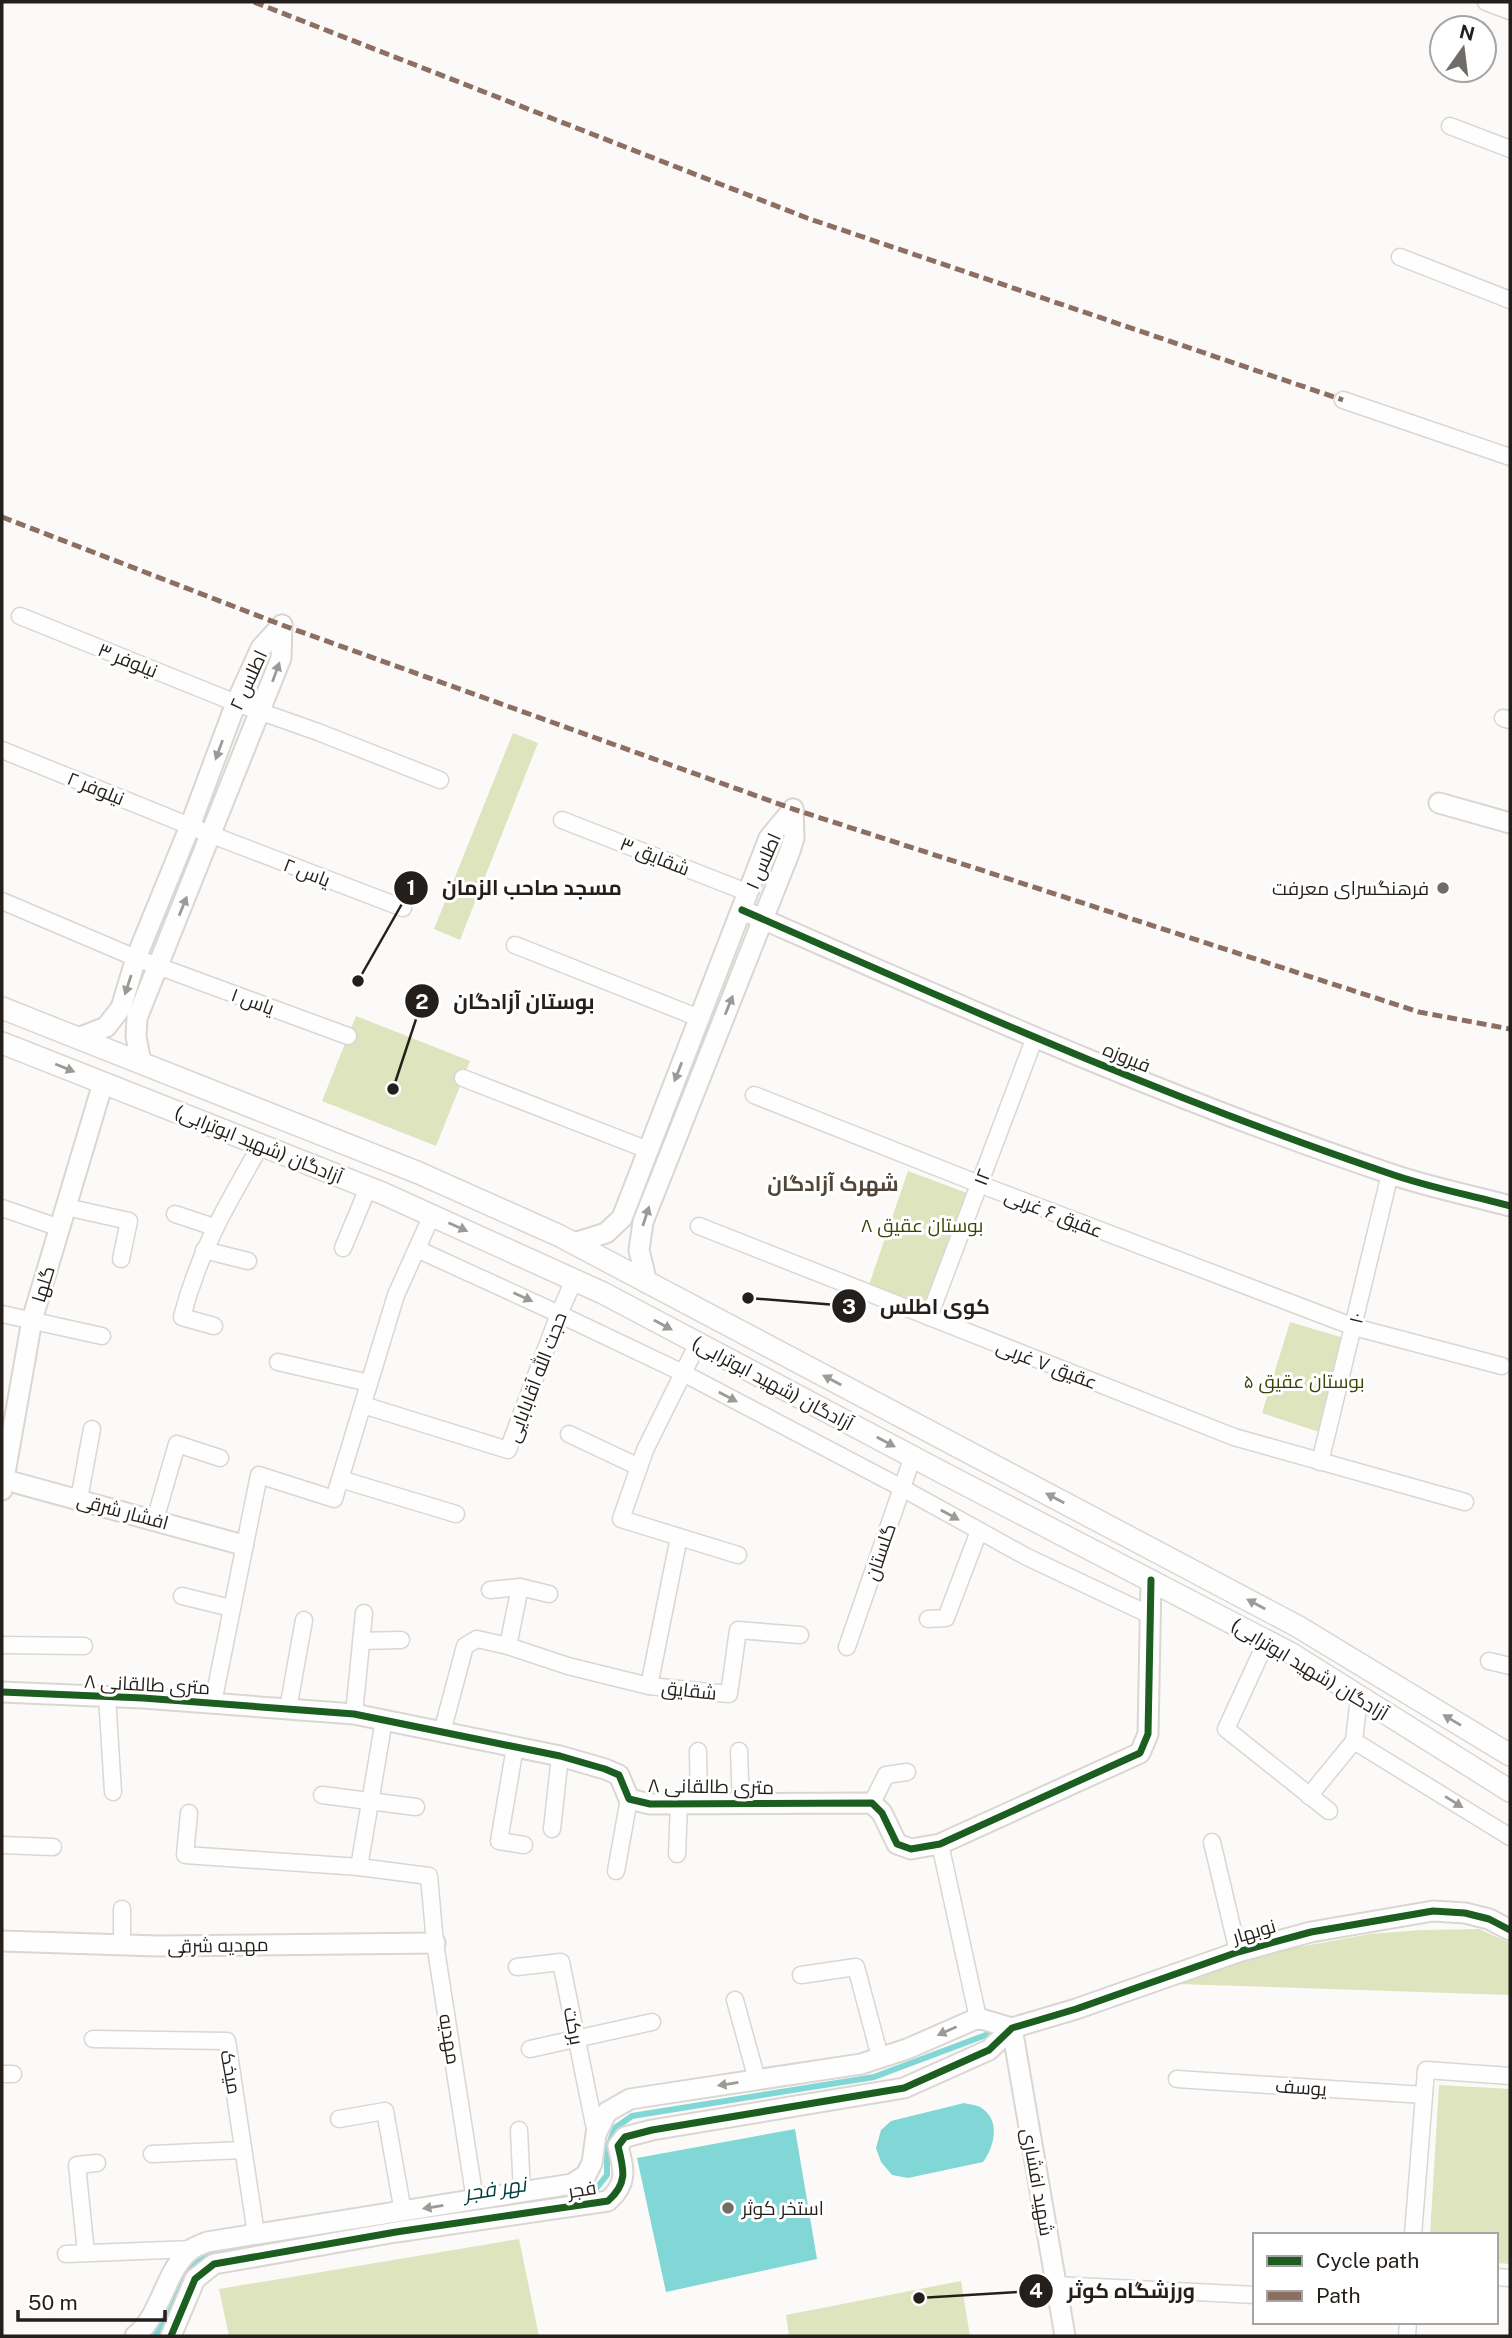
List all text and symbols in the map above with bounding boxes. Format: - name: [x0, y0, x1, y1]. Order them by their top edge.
- north arrow: [1428, 14, 1498, 84]
- text: N: [1457, 20, 1477, 45]
- street label: نیلوفر ۳: [95, 638, 161, 683]
- street label: اطلس ۲: [225, 647, 272, 714]
- one-way arrow: [271, 662, 282, 683]
- one-way arrow: [213, 740, 224, 761]
- street label: نیلوفر ۲: [64, 767, 128, 810]
- street label: اطلس ۱: [741, 829, 786, 893]
- street label: شقایق ۳: [616, 832, 693, 882]
- street label: یاس ۲: [280, 853, 334, 892]
- callout: مسجد صاحب الزمان: [393, 867, 636, 909]
- text: 1: [407, 875, 416, 900]
- text: مسجد صاحب الزمان: [442, 875, 622, 900]
- place label: فرهنگسرای معرفت: [1272, 877, 1429, 900]
- marker: فرهنگسرای معرفت: [1435, 880, 1451, 896]
- one-way arrow: [178, 896, 189, 917]
- one-way arrow: [122, 975, 132, 996]
- callout: بوستان آزادگان: [405, 980, 609, 1022]
- street label: یاس ۱: [228, 983, 278, 1020]
- text: 2: [415, 989, 429, 1014]
- text: بوستان آزادگان: [453, 989, 595, 1015]
- one-way arrow: [724, 994, 735, 1015]
- street label: فیروزه: [1100, 1038, 1154, 1077]
- one-way arrow: [672, 1061, 683, 1082]
- one-way arrow: [55, 1062, 76, 1073]
- street label: آزادگان (شهید ابوترابی): [171, 1100, 346, 1189]
- street label: ۱۲: [969, 1166, 995, 1188]
- district label: شهرک آزادگان: [767, 1171, 899, 1197]
- street label: عقیق ۶ غربی: [1001, 1184, 1106, 1244]
- one-way arrow: [641, 1206, 651, 1227]
- park label: بوستان عقیق ۸: [861, 1214, 983, 1238]
- one-way arrow: [447, 1222, 468, 1233]
- street label: گلها: [27, 1263, 60, 1305]
- callout: کوی اطلس: [831, 1285, 1004, 1327]
- one-way arrow: [513, 1291, 533, 1303]
- text: 3: [842, 1294, 856, 1319]
- text: کوی اطلس: [880, 1294, 990, 1320]
- street label: حجت الله آقابابایی: [500, 1309, 572, 1445]
- street label: ۱۰: [1344, 1310, 1368, 1326]
- one-way arrow: [653, 1319, 673, 1330]
- street label: آزادگان (شهید ابوترابی): [688, 1331, 857, 1436]
- street label: عقیق ۷ غربی: [993, 1335, 1100, 1395]
- park label: بوستان عقیق ۵: [1243, 1370, 1365, 1394]
- one-way arrow: [822, 1374, 842, 1386]
- one-way arrow: [718, 1391, 738, 1403]
- one-way arrow: [876, 1437, 896, 1448]
- street label: افشار شرقی: [75, 1488, 171, 1535]
- one-way arrow: [1045, 1492, 1065, 1504]
- one-way arrow: [941, 1509, 960, 1521]
- street label: گلستان: [860, 1521, 901, 1584]
- one-way arrow: [1246, 1599, 1266, 1610]
- street label: آزادگان (شهید ابوترابی): [1227, 1613, 1392, 1725]
- street label: ۸ متری طالقانی: [83, 1670, 211, 1699]
- street label: شقایق: [660, 1676, 718, 1706]
- one-way arrow: [1442, 1714, 1461, 1726]
- street label: ۸ متری طالقانی: [648, 1774, 774, 1799]
- one-way arrow: [1445, 1796, 1464, 1809]
- street label: نوبهار: [1229, 1914, 1279, 1949]
- street label: مهدیه شرقی: [167, 1933, 269, 1958]
- street label: برکت: [559, 2005, 588, 2047]
- street label: مهدیه: [434, 2012, 465, 2066]
- one-way arrow: [937, 2026, 958, 2037]
- street label: میخک: [216, 2048, 246, 2096]
- street label: یوسف: [1274, 2074, 1328, 2101]
- one-way arrow: [716, 2079, 738, 2090]
- street label: شهید افشاری: [1017, 2126, 1058, 2238]
- water label: نهر فجر: [459, 2171, 530, 2207]
- street label: فجر: [565, 2176, 598, 2203]
- place label: استخر کوثر: [741, 2197, 824, 2220]
- marker: استخر کوثر: [720, 2200, 736, 2216]
- one-way arrow: [422, 2202, 444, 2213]
- legend: [1253, 2233, 1498, 2324]
- text: Cycle path: [1316, 2248, 1419, 2273]
- callout: ورزشگاه کوثر: [1018, 2270, 1209, 2312]
- scale bar: [18, 2278, 164, 2322]
- text: 4: [1029, 2278, 1043, 2303]
- text: ورزشگاه کوثر: [1066, 2278, 1195, 2304]
- text: Path: [1316, 2283, 1361, 2308]
- text: 50 m: [28, 2290, 78, 2315]

